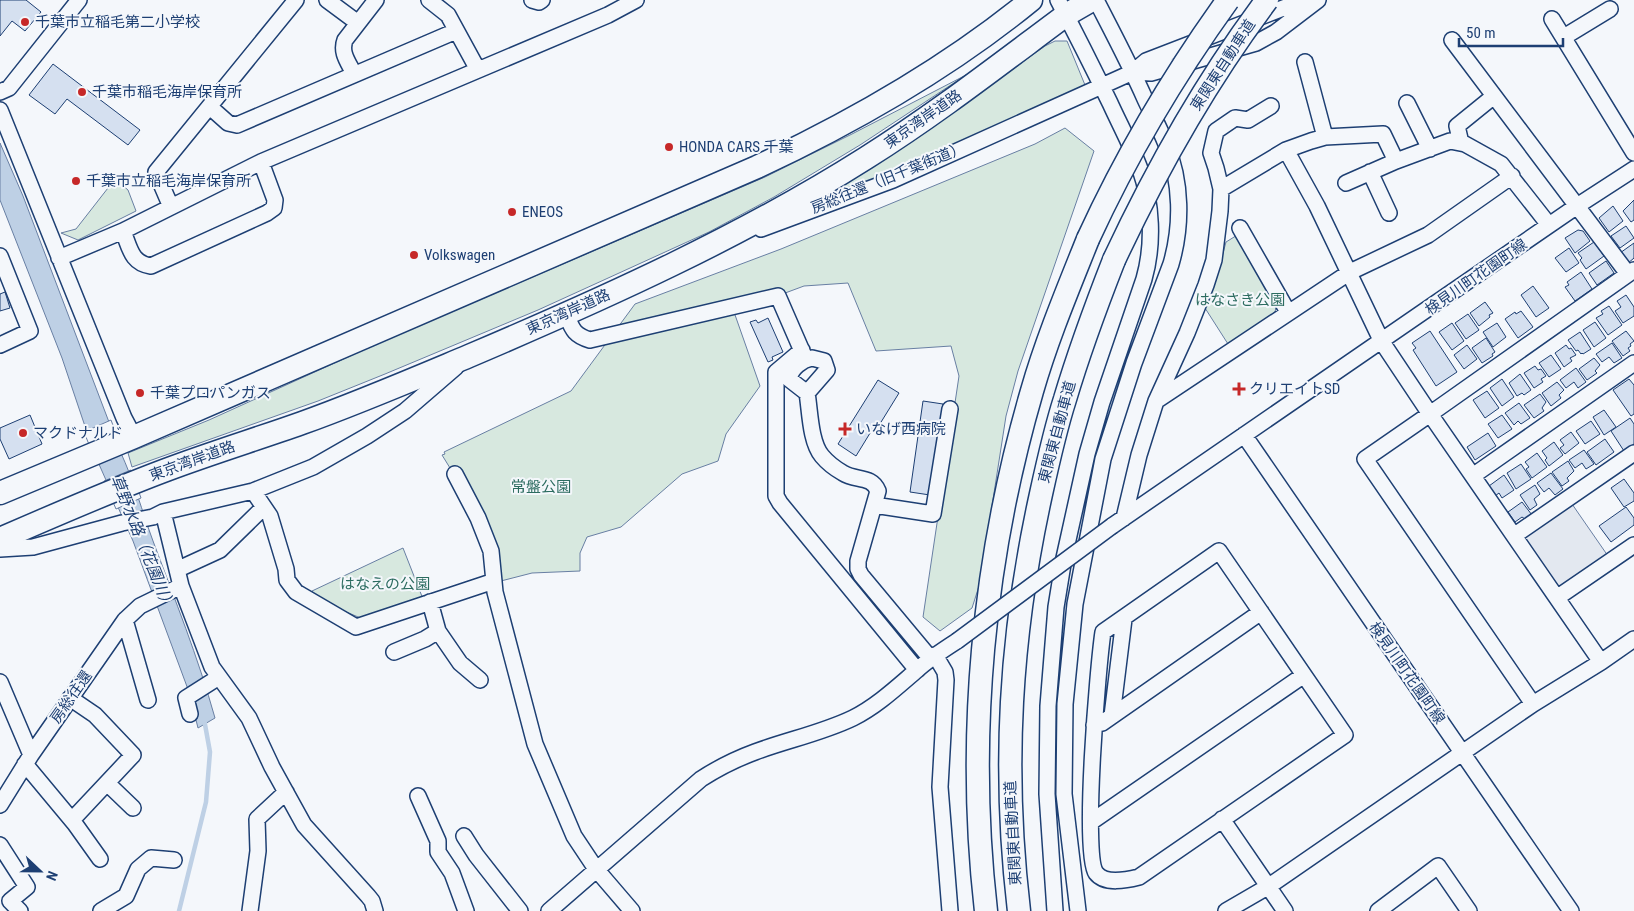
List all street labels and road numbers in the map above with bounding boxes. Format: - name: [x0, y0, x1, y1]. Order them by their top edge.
- street label: 東関東自動車道: [1187, 16, 1259, 114]
- street label: 東京湾岸道路: [881, 86, 965, 152]
- street label: 房総往還（旧千葉街道）: [808, 139, 968, 217]
- street label: 検見川町花園町線: [1422, 235, 1530, 319]
- street label: 東京湾岸道路: [523, 285, 613, 339]
- street label: 東関東自動車道: [1035, 379, 1079, 485]
- street label: 東京湾岸道路: [147, 437, 237, 485]
- street label: 検見川町花園町線: [1365, 619, 1449, 727]
- street label: 房総往還: [46, 667, 96, 727]
- street label: 東関東自動車道: [1001, 780, 1025, 886]

